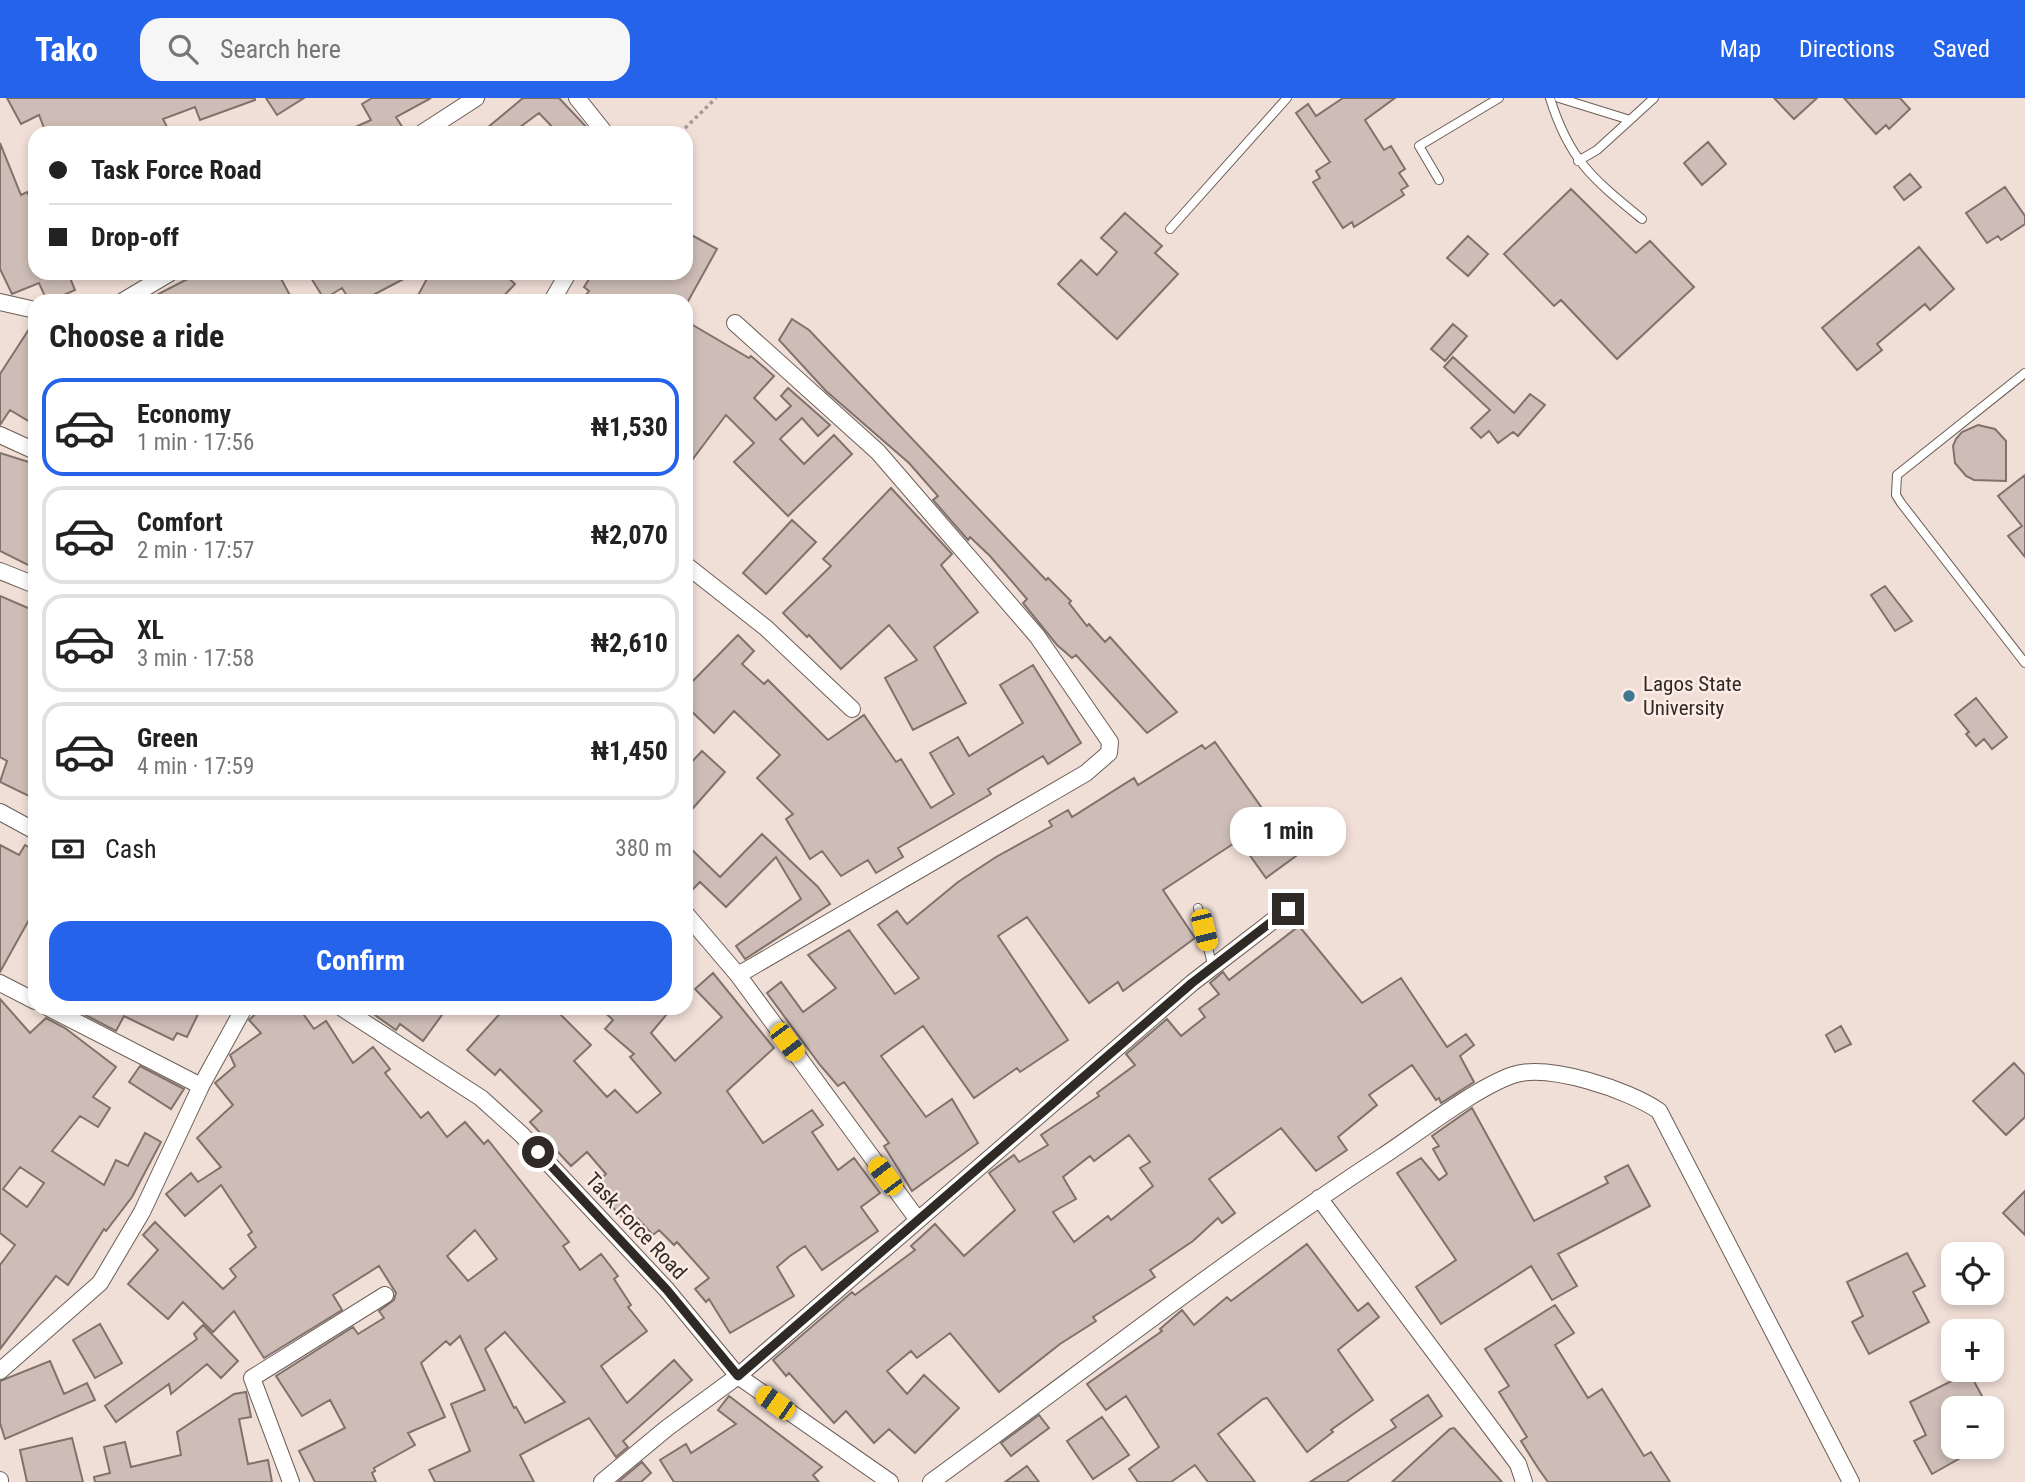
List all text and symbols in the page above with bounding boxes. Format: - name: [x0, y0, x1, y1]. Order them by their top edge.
- search box: [140, 18, 630, 81]
- text: Tako: [35, 30, 98, 69]
- icon: search: [164, 30, 202, 68]
- text: Search here: [220, 34, 341, 64]
- text: Map: [1720, 35, 1761, 63]
- text: Directions: [1799, 35, 1895, 63]
- text: Saved: [1933, 35, 1990, 63]
- text: Task Force Road: [91, 155, 262, 185]
- text: Drop-off: [91, 222, 179, 252]
- text: Choose a ride: [49, 317, 224, 355]
- icon: car: [53, 396, 116, 459]
- text: Economy: [137, 399, 231, 429]
- text: ₦1,530: [591, 412, 668, 442]
- text: 1 min · 17:56: [137, 429, 254, 456]
- icon: car: [53, 504, 116, 567]
- text: Comfort: [137, 507, 223, 537]
- text: ₦2,070: [591, 520, 668, 550]
- text: 2 min · 17:57: [137, 537, 254, 564]
- icon: car: [53, 612, 116, 675]
- text: XL: [137, 615, 164, 645]
- text: ₦2,610: [591, 628, 668, 658]
- text: 3 min · 17:58: [137, 645, 254, 672]
- place label: Lagos State University: [1643, 672, 1742, 720]
- marker: Lagos State University: [1621, 688, 1637, 704]
- icon: car: [53, 720, 116, 783]
- text: Green: [137, 723, 198, 753]
- text: ₦1,450: [591, 736, 668, 766]
- text: 4 min · 17:59: [137, 753, 254, 780]
- callout: 1 min: [1230, 808, 1346, 856]
- text: 1 min: [1262, 818, 1314, 845]
- icon: cash: [49, 830, 87, 868]
- text: Cash: [105, 834, 157, 864]
- text: 380 m: [615, 835, 672, 862]
- route end: [1272, 893, 1304, 925]
- car: [1189, 907, 1220, 953]
- button: Confirm: [49, 921, 672, 1001]
- car: [766, 1019, 809, 1065]
- route start: [522, 1136, 554, 1168]
- car: [864, 1153, 907, 1199]
- street label: Task Force Road: [581, 1168, 691, 1284]
- map controls: [1941, 1242, 2004, 1459]
- button: locate: [1941, 1242, 2004, 1305]
- button: +: [1941, 1319, 2004, 1382]
- car: [752, 1382, 799, 1424]
- button: −: [1941, 1396, 2004, 1459]

